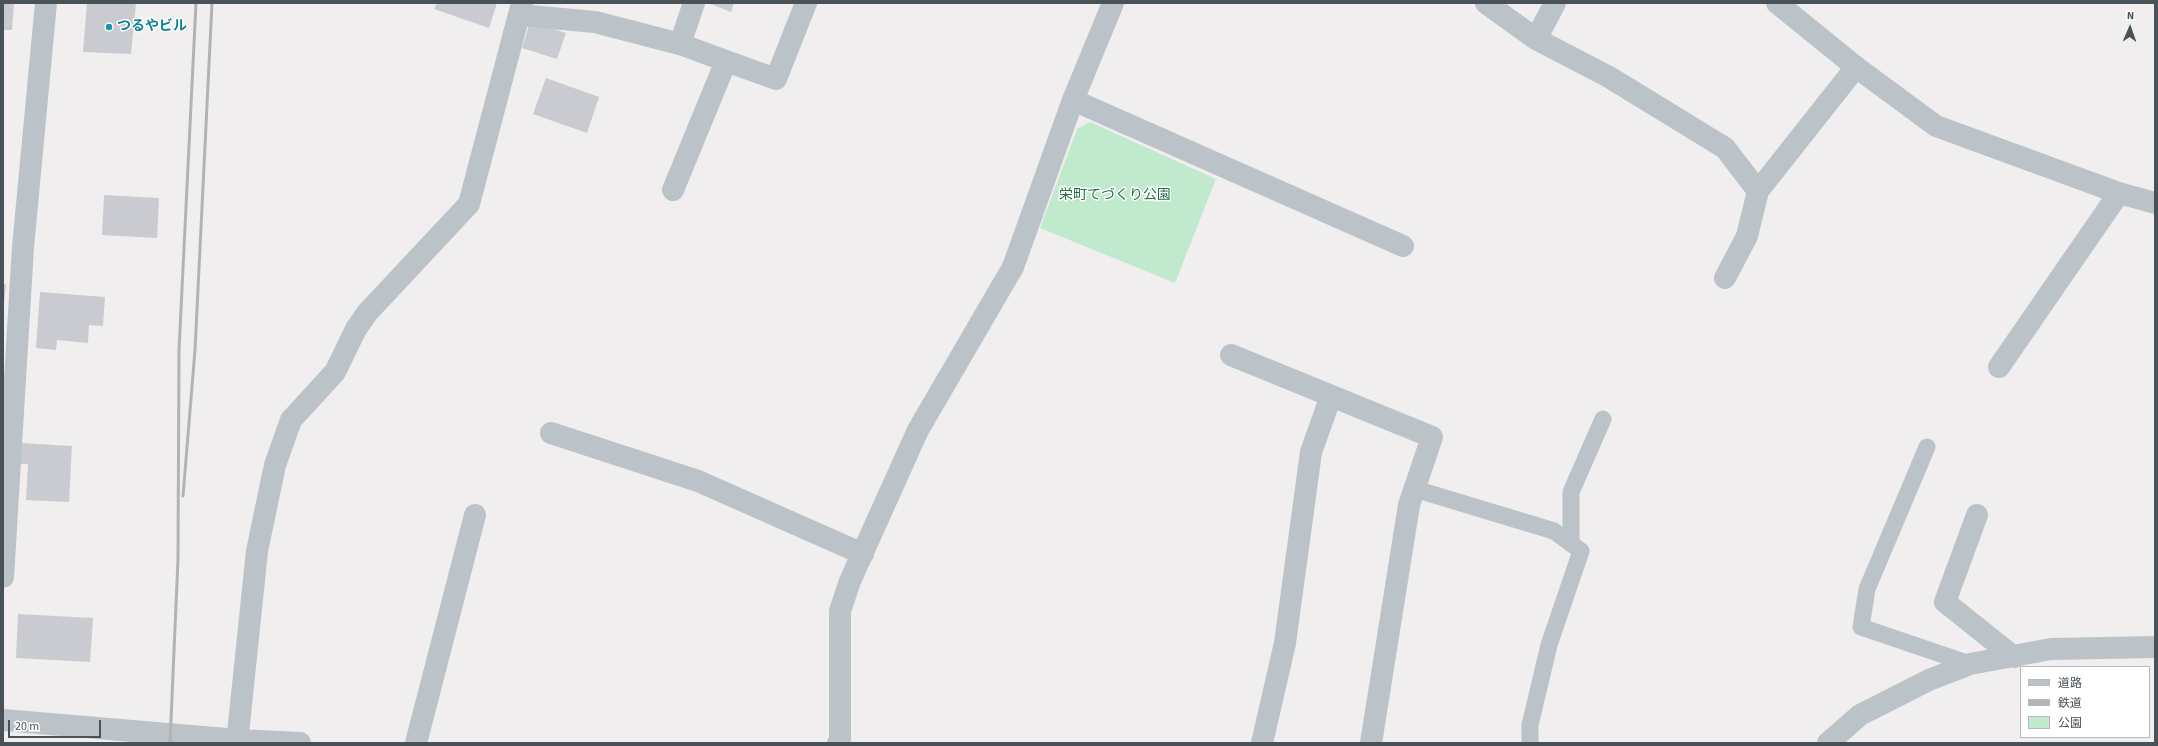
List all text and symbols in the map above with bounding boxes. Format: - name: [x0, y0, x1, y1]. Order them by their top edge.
- north arrow: [2110, 8, 2150, 48]
- text: N: [2127, 8, 2134, 23]
- place label: つるやビル: [117, 19, 187, 35]
- marker: つるやビル: [104, 22, 114, 32]
- park label: 栄町てづくり公園: [1059, 188, 1171, 204]
- legend: [2020, 666, 2150, 738]
- text: 道路: [2058, 675, 2082, 692]
- text: 鉄道: [2058, 695, 2082, 712]
- scale bar: [10, 712, 103, 738]
- text: 公園: [2058, 715, 2082, 732]
- text: 20 m: [15, 718, 39, 735]

